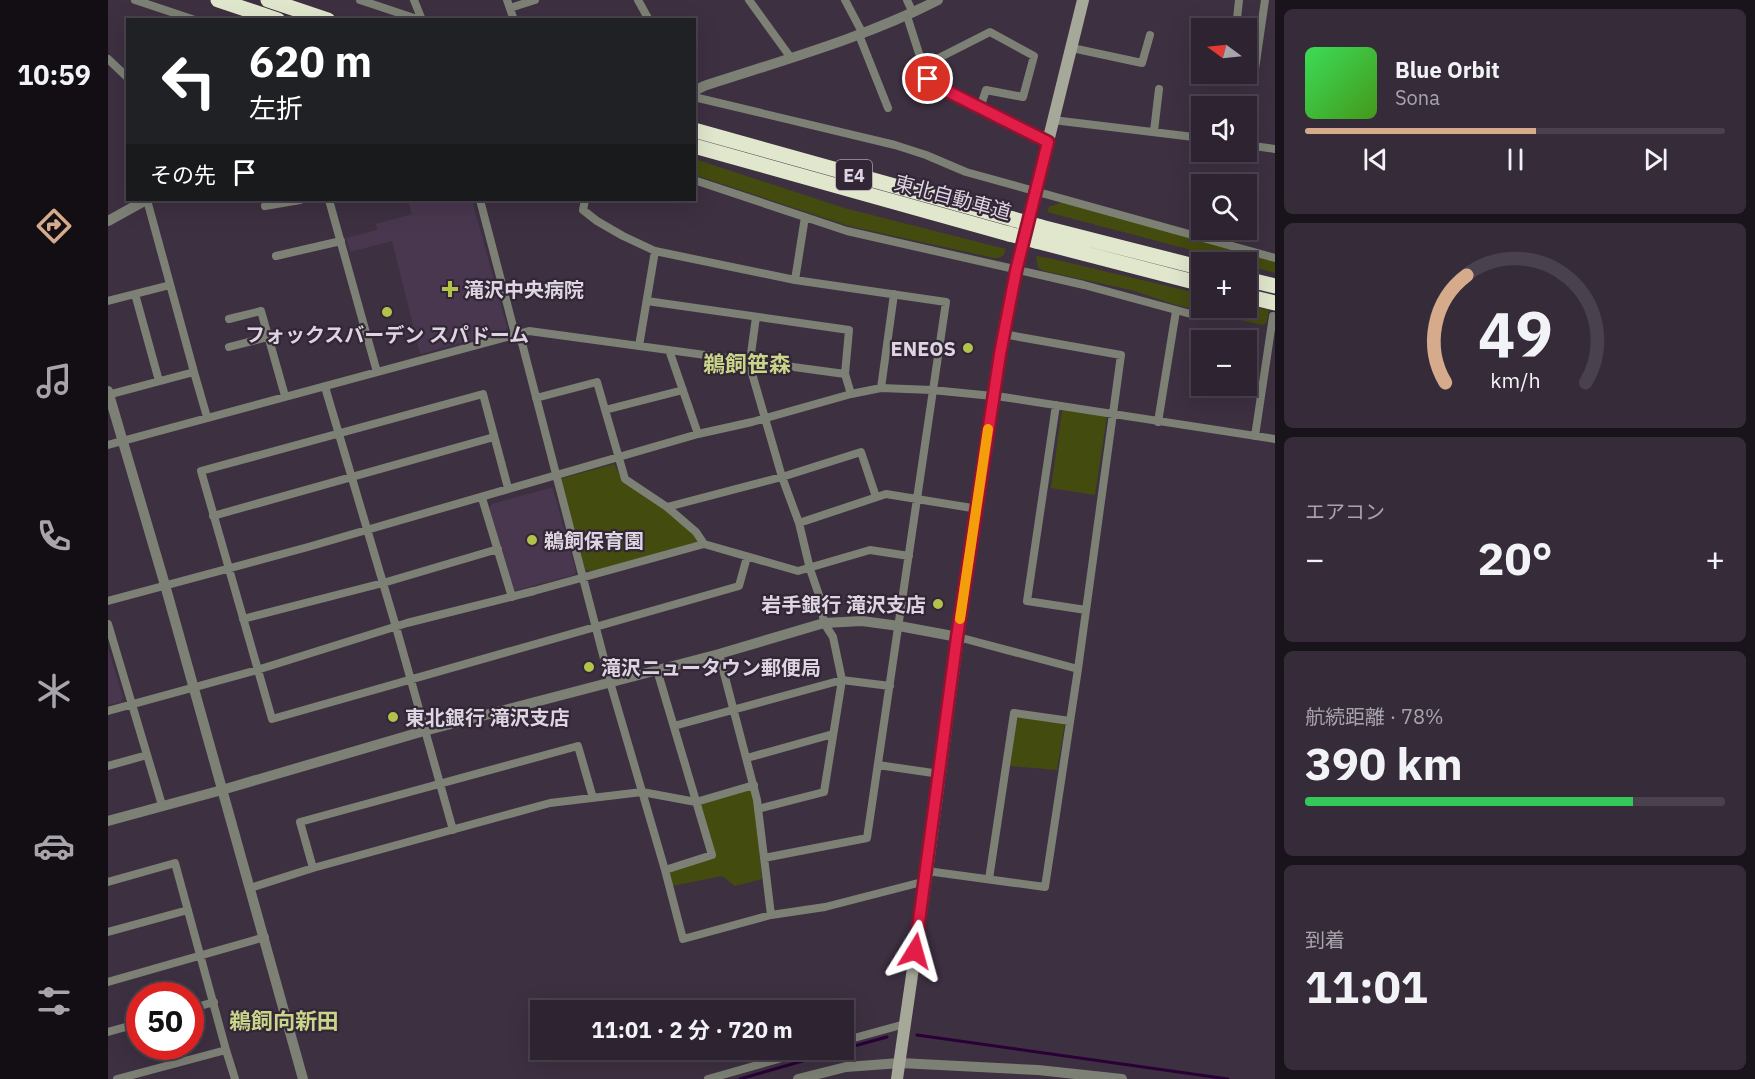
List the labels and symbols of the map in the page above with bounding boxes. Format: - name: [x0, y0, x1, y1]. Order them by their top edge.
- north arrow: [1191, 18, 1257, 84]
- pin: [902, 53, 953, 104]
- road number: E4: [836, 160, 872, 190]
- street label: 東北自動車道: [892, 168, 1014, 226]
- place label: 滝沢中央病院: [464, 276, 584, 303]
- marker: 滝沢中央病院: [441, 280, 459, 298]
- marker: フォックスバーデン スパドーム: [380, 305, 394, 319]
- place label: フォックスバーデン スパドーム: [245, 321, 529, 348]
- place label: ENEOS: [891, 335, 956, 362]
- marker: ENEOS: [961, 341, 975, 355]
- district label: 鵜飼笹森: [703, 349, 791, 378]
- place label: 鵜飼保育園: [544, 527, 644, 554]
- marker: 鵜飼保育園: [525, 533, 539, 547]
- place label: 岩手銀行 滝沢支店: [761, 591, 926, 618]
- marker: 岩手銀行 滝沢支店: [931, 597, 945, 611]
- place label: 滝沢ニュータウン郵便局: [601, 654, 821, 681]
- marker: 滝沢ニュータウン郵便局: [582, 660, 596, 674]
- place label: 東北銀行 滝沢支店: [405, 704, 570, 731]
- marker: 東北銀行 滝沢支店: [386, 710, 400, 724]
- position arrow: [883, 919, 947, 983]
- speed limit sign: 50: [126, 982, 204, 1060]
- district label: 鵜飼向新田: [229, 1006, 339, 1035]

